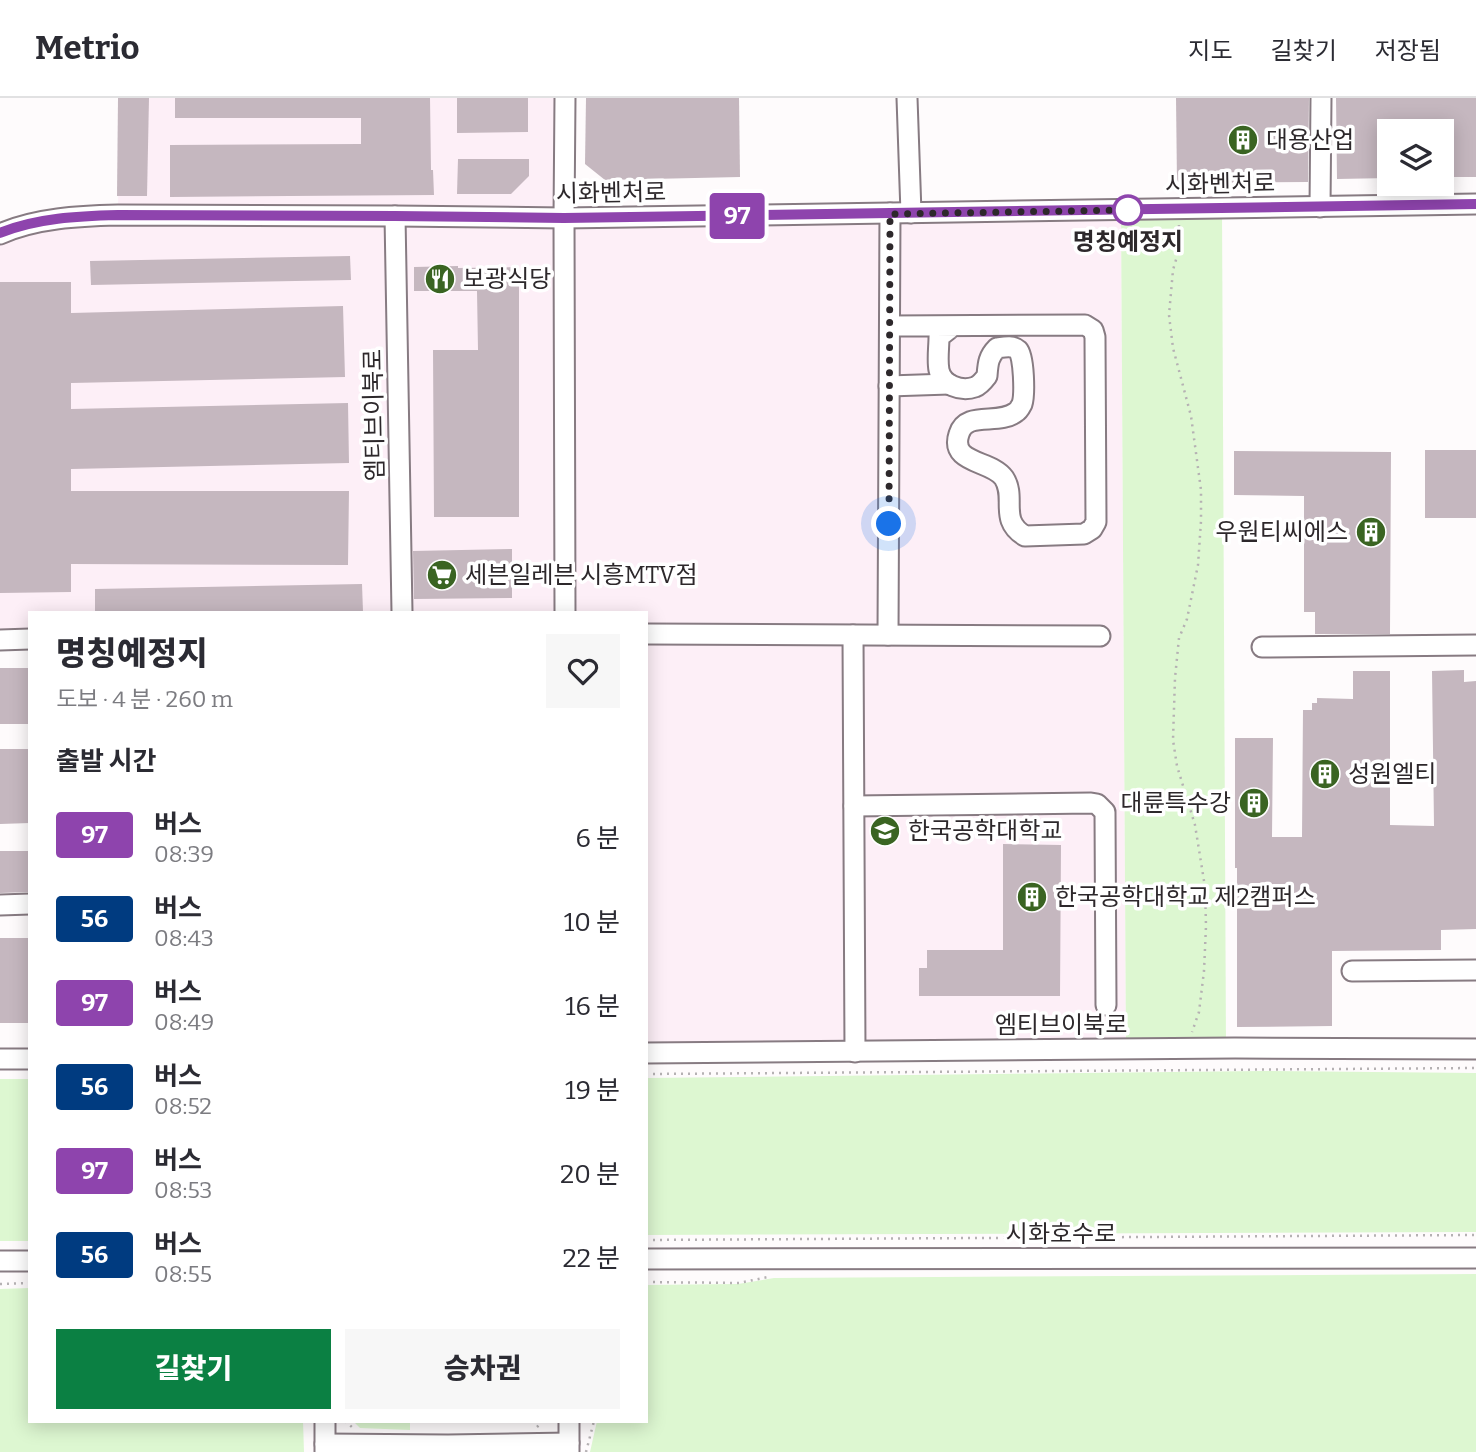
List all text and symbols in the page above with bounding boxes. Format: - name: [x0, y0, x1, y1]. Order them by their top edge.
- text: Metrio: [35, 28, 140, 68]
- text: 지도: [1188, 37, 1233, 65]
- text: 길찾기: [1271, 37, 1337, 65]
- text: 저장됨: [1375, 37, 1441, 65]
- map controls: [1377, 119, 1454, 196]
- button: layers: [1377, 119, 1454, 196]
- building icon: 대용산업: [1226, 123, 1260, 157]
- place label: 대용산업: [1266, 126, 1354, 154]
- street label: 시화벤처로: [1165, 169, 1275, 199]
- street label: 시화벤처로: [556, 178, 666, 208]
- line badge: 97: [706, 193, 768, 239]
- marker: 명칭예정지: [1113, 195, 1143, 225]
- text: 97: [724, 202, 750, 230]
- place label: 명칭예정지: [1073, 228, 1183, 256]
- restaurant icon: 보광식당: [423, 262, 457, 296]
- place label: 보광식당: [463, 265, 551, 293]
- street label: 엠티브이북로: [359, 349, 389, 481]
- your location: [871, 506, 906, 541]
- building icon: 우원티씨에스: [1354, 515, 1388, 549]
- place label: 우원티씨에스: [1216, 518, 1348, 546]
- supermarket icon: 세븐일레븐 시흥MTV점: [425, 558, 459, 592]
- place label: 세븐일레븐 시흥MTV점: [465, 561, 698, 589]
- text: 명칭예정지: [56, 634, 208, 674]
- button: heart: [546, 634, 620, 708]
- text: 도보 · 4 분 · 260 m: [56, 685, 233, 713]
- text: 출발 시간: [56, 746, 156, 777]
- building icon: 성원엘티: [1308, 757, 1342, 791]
- place label: 성원엘티: [1348, 760, 1436, 788]
- building icon: 대륜특수강: [1237, 786, 1271, 820]
- place label: 대륜특수강: [1121, 789, 1231, 817]
- text: 버스: [154, 809, 202, 840]
- school or university icon: 한국공학대학교: [868, 814, 902, 848]
- place label: 한국공학대학교: [908, 817, 1063, 845]
- text: 97: [81, 821, 108, 849]
- text: 6 분: [576, 823, 620, 854]
- text: 08:39: [154, 840, 214, 868]
- building icon: 한국공학대학교 제2캠퍼스: [1015, 880, 1049, 914]
- place label: 한국공학대학교 제2캠퍼스: [1055, 883, 1316, 911]
- text: 버스: [154, 893, 202, 924]
- text: 56: [81, 905, 108, 933]
- text: 10 분: [564, 907, 620, 938]
- text: 08:43: [154, 924, 214, 952]
- text: 버스: [154, 977, 202, 1008]
- text: 97: [81, 989, 108, 1017]
- text: 16 분: [565, 991, 620, 1022]
- text: 08:49: [154, 1008, 214, 1036]
- street label: 엠티브이북로: [995, 1011, 1127, 1039]
- text: 버스: [154, 1061, 202, 1092]
- text: 56: [81, 1073, 108, 1101]
- text: 19 분: [565, 1075, 620, 1106]
- text: 08:52: [154, 1092, 212, 1120]
- text: 버스: [154, 1145, 202, 1176]
- text: 97: [81, 1157, 108, 1185]
- text: 20 분: [560, 1159, 620, 1190]
- text: 08:53: [154, 1176, 212, 1204]
- street label: 시화호수로: [1006, 1220, 1116, 1248]
- text: 버스: [154, 1229, 202, 1260]
- text: 56: [81, 1241, 108, 1269]
- text: 22 분: [563, 1243, 620, 1274]
- text: 08:55: [154, 1260, 212, 1288]
- button: 길찾기: [56, 1329, 331, 1409]
- button: 승차권: [345, 1329, 620, 1409]

